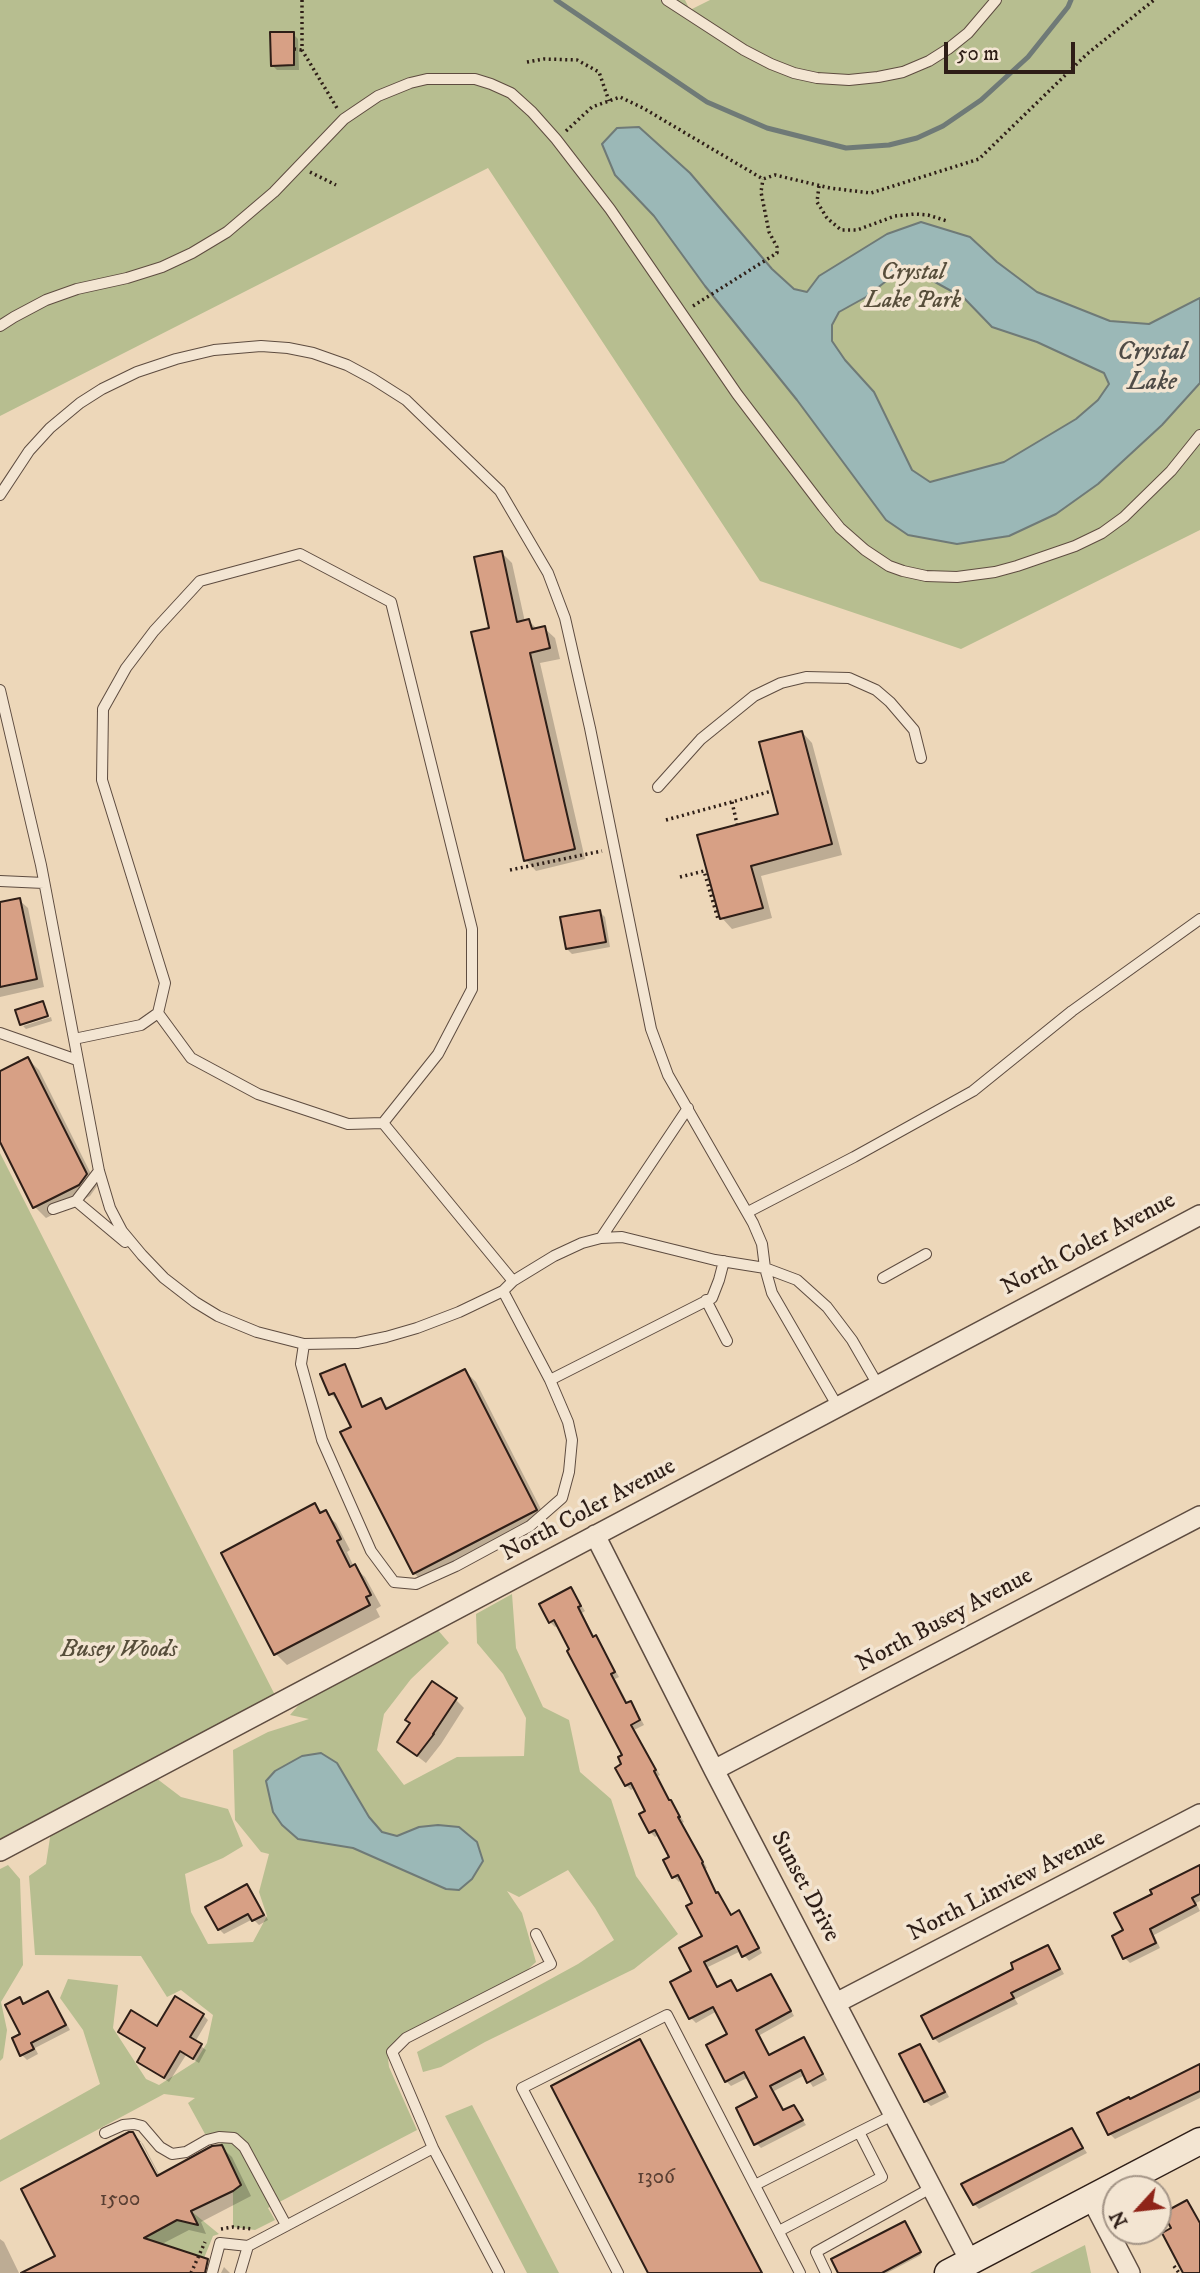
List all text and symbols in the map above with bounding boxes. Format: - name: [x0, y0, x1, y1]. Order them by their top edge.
- scale bar: [948, 28, 1079, 72]
- text: 50 m: [957, 41, 999, 67]
- park label: Crystal Lake Park: [865, 260, 961, 316]
- water label: Crystal Lake: [1117, 338, 1187, 400]
- street label: North Coler Avenue: [997, 1187, 1181, 1303]
- street label: North Coler Avenue: [497, 1453, 681, 1569]
- street label: North Busey Avenue: [852, 1562, 1038, 1680]
- park label: Busey Woods: [61, 1637, 177, 1665]
- street label: North Linview Avenue: [904, 1825, 1110, 1949]
- street label: Sunset Drive: [763, 1827, 845, 1947]
- house number: 1306: [637, 2166, 675, 2192]
- north arrow: [1102, 2175, 1172, 2245]
- house number: 1500: [100, 2188, 140, 2214]
- text: N: [1106, 2207, 1133, 2231]

